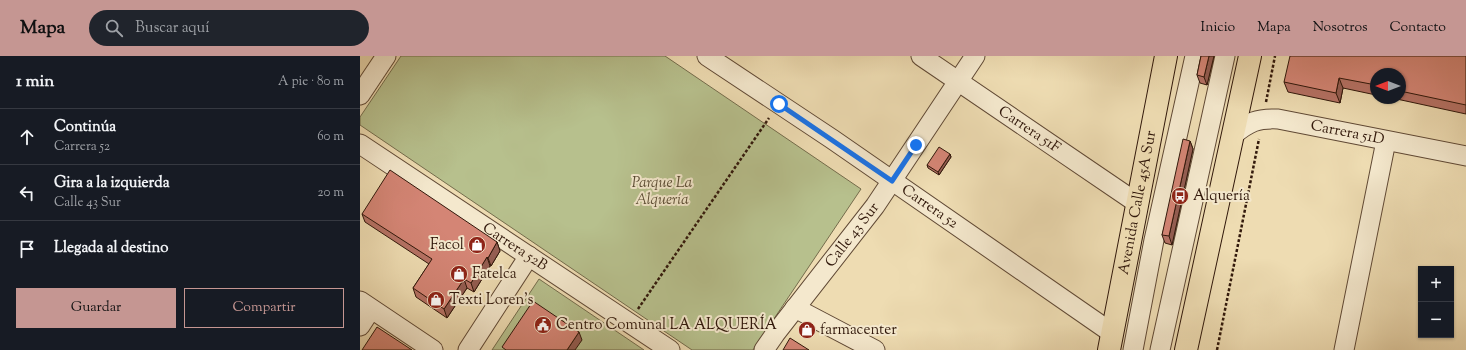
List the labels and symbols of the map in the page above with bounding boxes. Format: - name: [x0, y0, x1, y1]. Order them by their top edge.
- north arrow: [1370, 68, 1406, 104]
- route start: [770, 95, 788, 113]
- street label: Carrera 51F: [994, 101, 1065, 159]
- street label: Carrera 51D: [1309, 115, 1386, 150]
- street label: Avenida Calle 45A Sur: [1113, 129, 1162, 276]
- route end: [907, 136, 925, 154]
- park label: Parque La Alquería: [632, 173, 693, 211]
- street label: Carrera 52: [897, 180, 962, 234]
- bus stop icon: Alquería: [1170, 186, 1190, 206]
- place label: Alquería: [1193, 186, 1250, 207]
- street label: Calle 43 Sur: [820, 198, 885, 272]
- street label: Carrera 52B: [478, 218, 552, 277]
- place label: Facol: [430, 235, 464, 256]
- shop icon: Facol: [467, 235, 487, 255]
- shop icon: Fatelca: [449, 264, 469, 284]
- place label: Fatelca: [472, 264, 517, 285]
- shop icon: Texti Loren's: [426, 290, 446, 310]
- place label: Texti Loren's: [449, 290, 534, 311]
- place label: Centro Comunal LA ALQUERÍA: [556, 314, 777, 336]
- public building icon: Centro Comunal LA ALQUERÍA: [533, 315, 553, 335]
- shop icon: farmacenter: [797, 320, 817, 340]
- place label: farmacenter: [820, 320, 897, 341]

